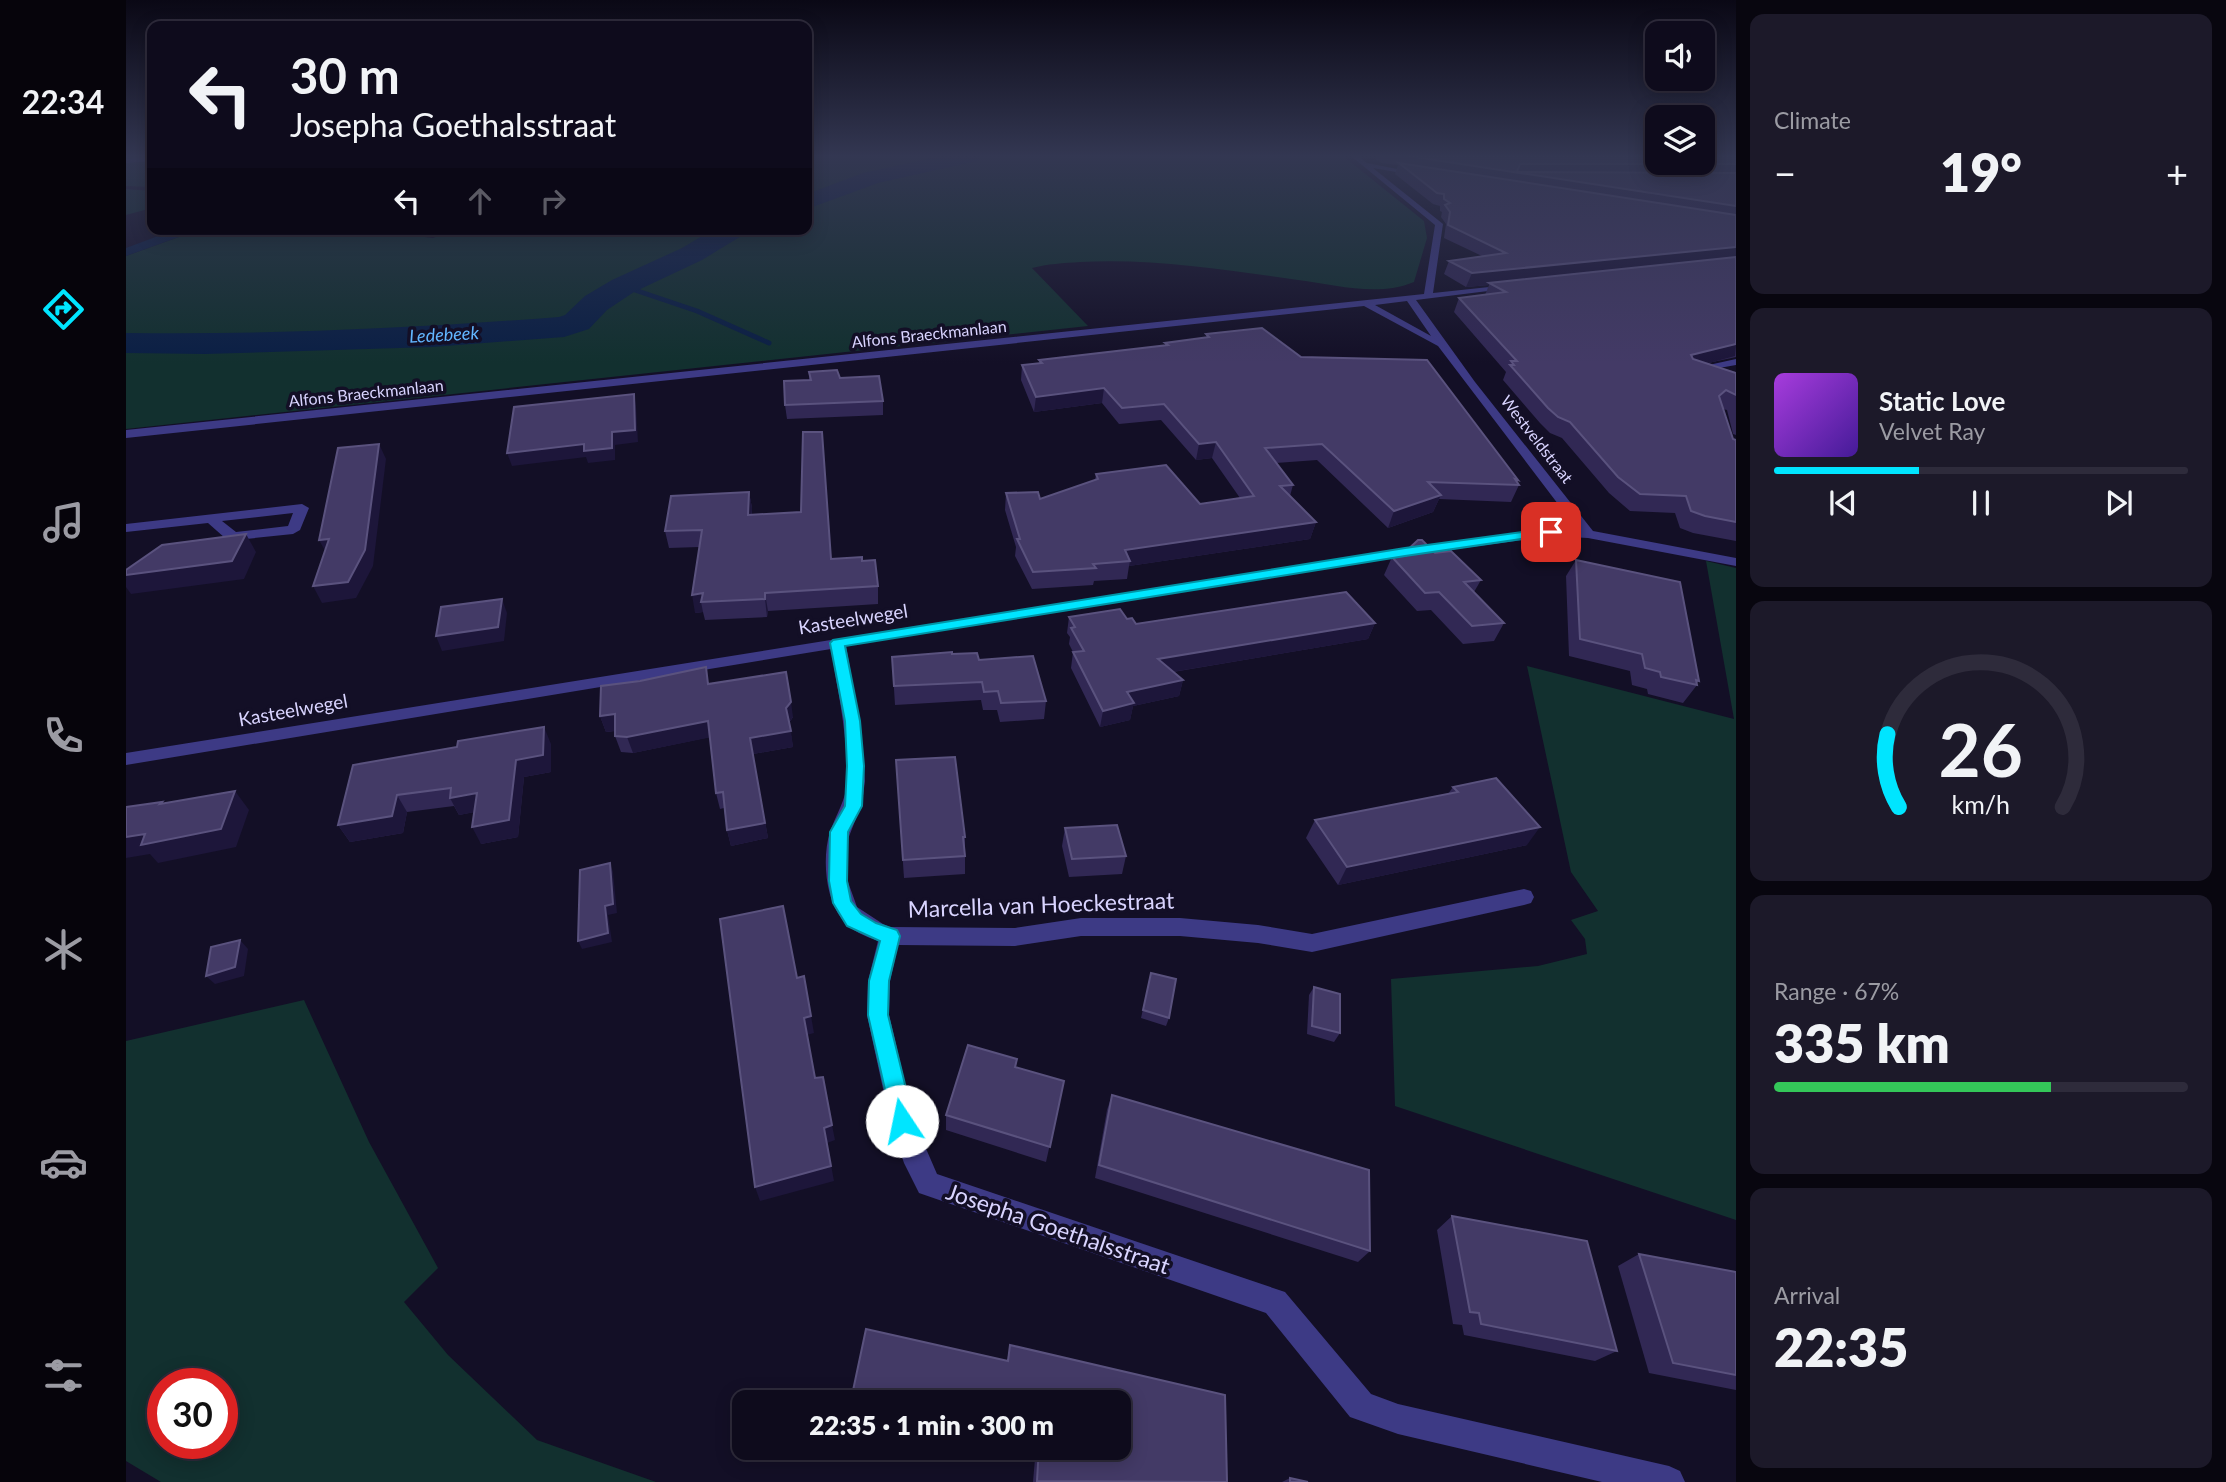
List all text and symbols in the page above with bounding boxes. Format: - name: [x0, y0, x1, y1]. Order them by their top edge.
- map controls: [1645, 21, 1715, 175]
- button: sound: [1645, 21, 1715, 91]
- text: 30 m: [290, 46, 400, 104]
- icon: left: [175, 49, 266, 140]
- text: 22:34: [22, 82, 104, 121]
- text: Josepha Goethalsstraat: [290, 105, 616, 144]
- button: layers: [1645, 105, 1715, 175]
- text: Climate: [1774, 106, 1851, 134]
- text: 19°: [1940, 141, 2022, 203]
- text: −: [1774, 150, 1796, 196]
- text: +: [2166, 150, 2188, 196]
- icon: left: [388, 182, 426, 220]
- icon: ahead: [461, 182, 499, 220]
- icon: right: [534, 182, 572, 220]
- icon: directions: [39, 285, 88, 334]
- street label: Alfons Braeckmanlaan: [851, 316, 1007, 351]
- water label: Ledebeek: [408, 321, 480, 347]
- street label: Alfons Braeckmanlaan: [288, 375, 444, 410]
- text: Static Love: [1879, 385, 2006, 417]
- street label: Westveldstraat: [1497, 391, 1578, 486]
- text: Velvet Ray: [1879, 417, 1985, 445]
- icon: previous: [1824, 484, 1862, 522]
- icon: pause: [1962, 484, 2000, 522]
- icon: next: [2100, 484, 2138, 522]
- icon: music: [39, 498, 88, 547]
- pin: [1521, 502, 1581, 562]
- icon: arrive: [1532, 513, 1570, 551]
- street label: Kasteelwegel: [797, 598, 909, 639]
- street label: Kasteelwegel: [236, 689, 349, 730]
- text: 26: [1939, 705, 2023, 793]
- icon: phone: [39, 711, 88, 760]
- text: km/h: [1952, 789, 2010, 819]
- street label: Marcella van Hoeckestraat: [907, 885, 1175, 923]
- icon: climate: [39, 925, 88, 974]
- text: Range · 67%: [1774, 977, 1899, 1005]
- text: 335 km: [1774, 1012, 1950, 1074]
- position arrow: [865, 1084, 939, 1158]
- icon: car: [39, 1138, 88, 1187]
- street label: Josepha Goethalsstraat: [943, 1177, 1174, 1280]
- text: Arrival: [1774, 1281, 1840, 1309]
- text: 22:35: [1774, 1316, 1908, 1378]
- icon: filters: [39, 1351, 88, 1400]
- speed limit sign: 30: [147, 1368, 238, 1459]
- text: 22:35 · 1 min · 300 m: [809, 1409, 1054, 1441]

